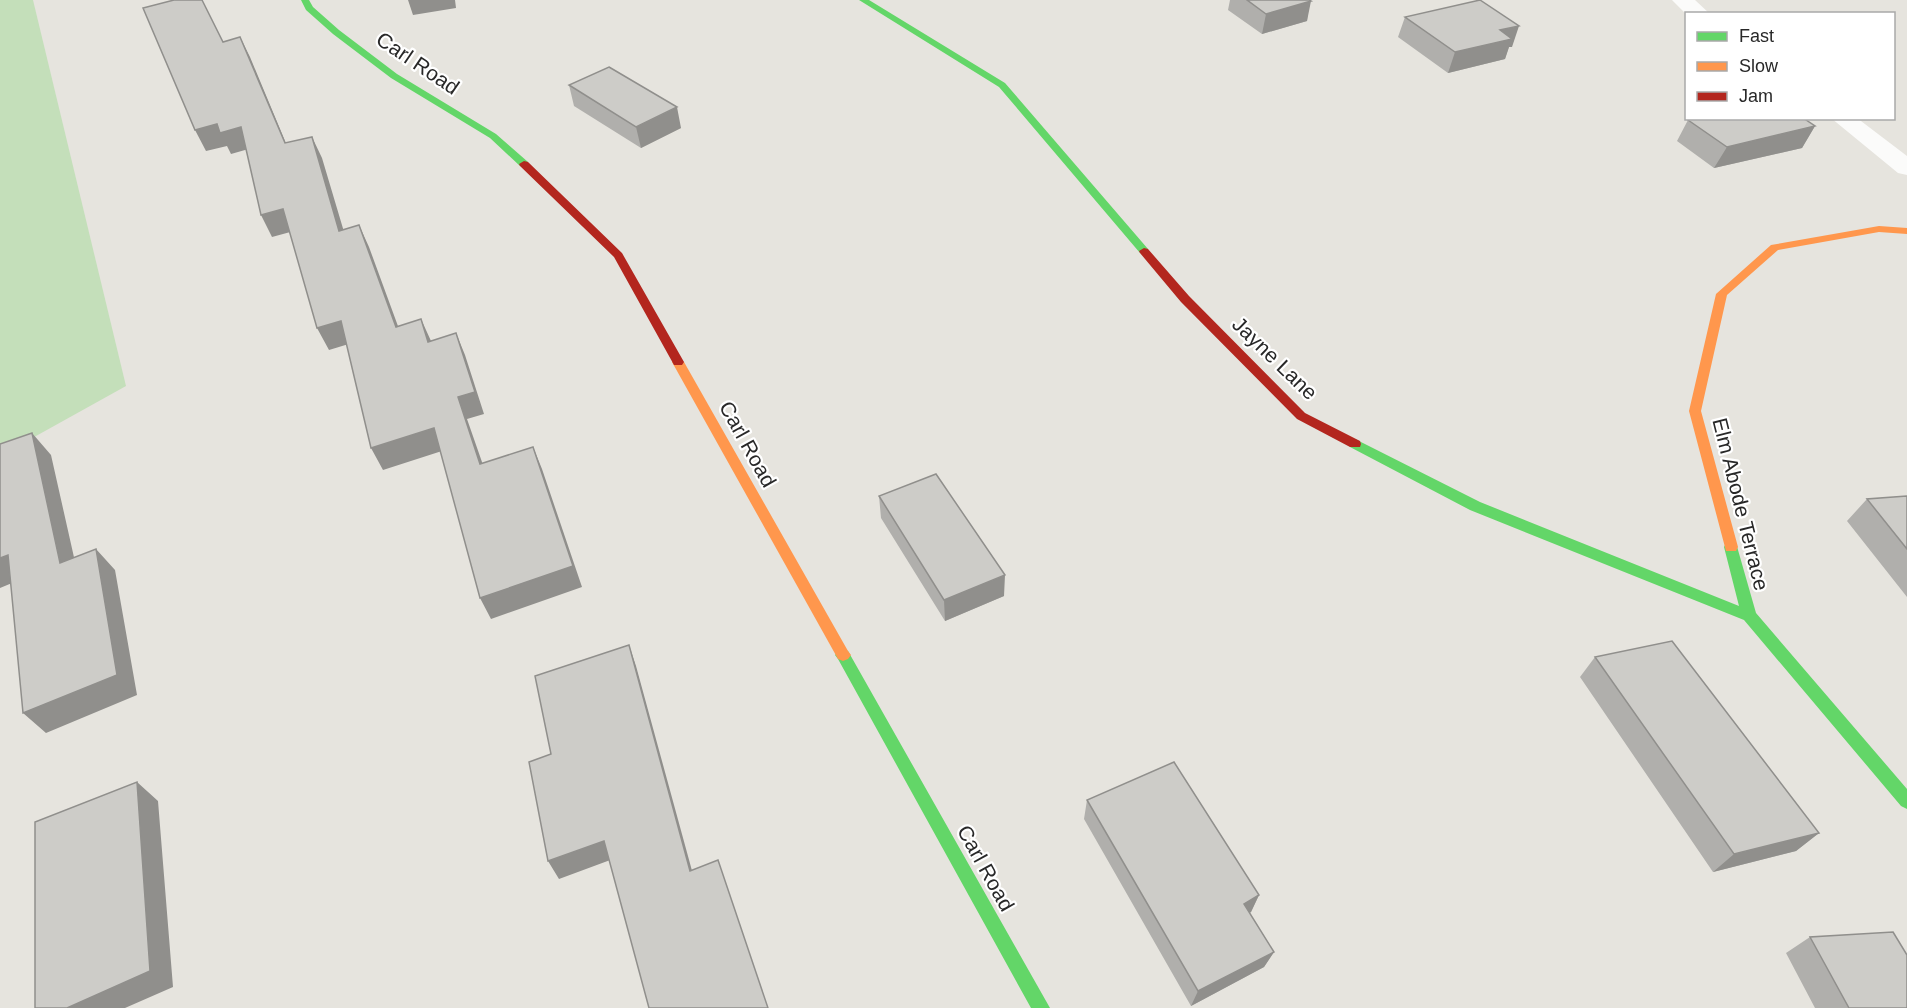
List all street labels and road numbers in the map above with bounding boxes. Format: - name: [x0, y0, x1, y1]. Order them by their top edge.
- street label: Carl Road: [372, 27, 464, 99]
- street label: Jayne Lane: [1228, 312, 1322, 404]
- street label: Carl Road: [715, 397, 781, 491]
- street label: Elm Abode Terrace: [1708, 415, 1774, 593]
- street label: Carl Road: [953, 821, 1019, 915]

